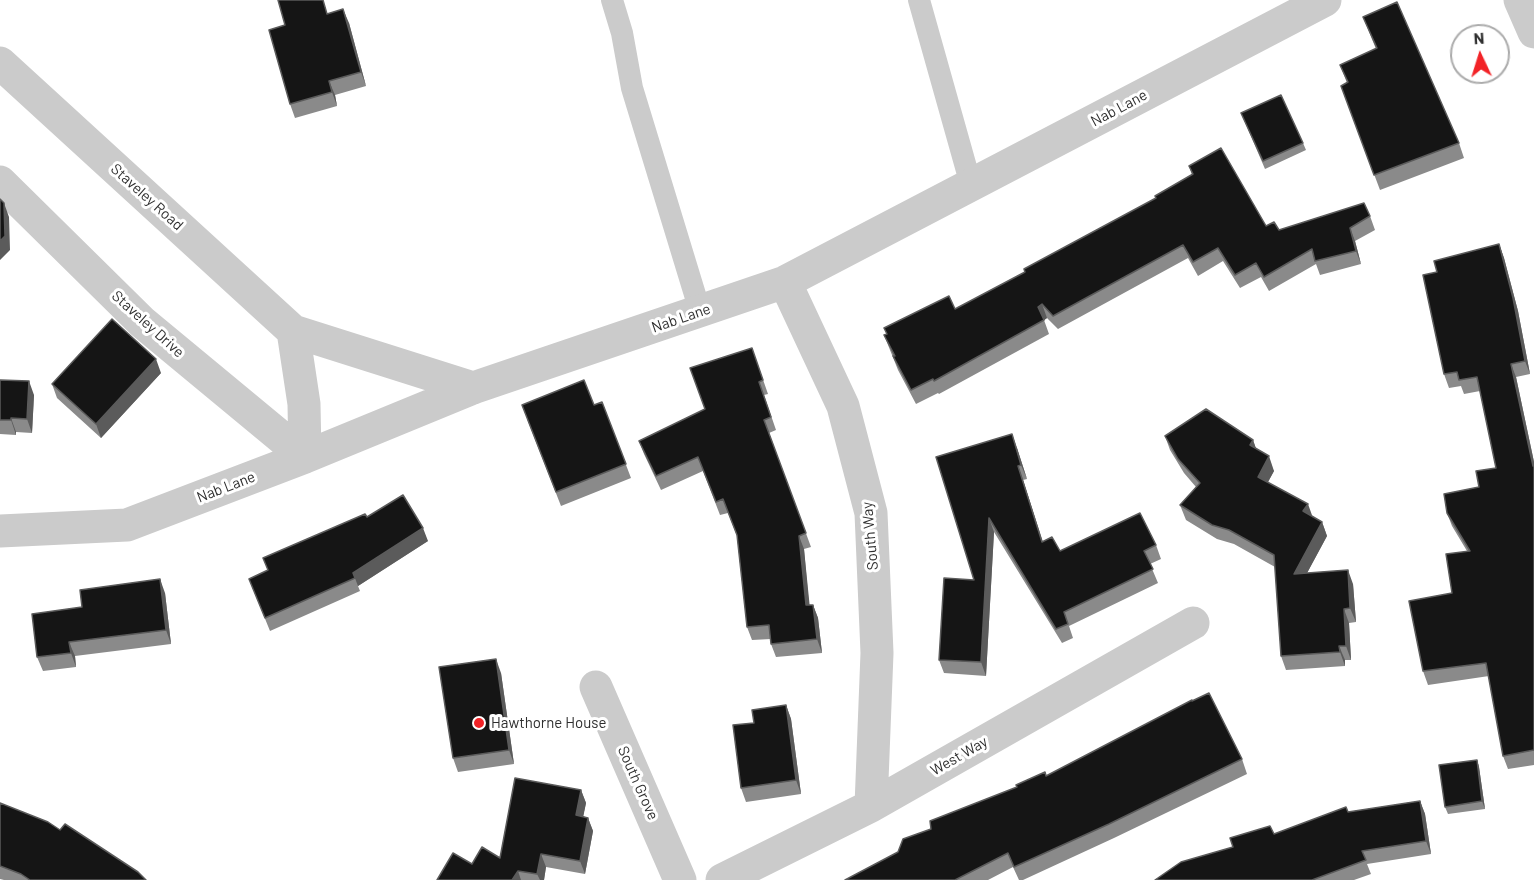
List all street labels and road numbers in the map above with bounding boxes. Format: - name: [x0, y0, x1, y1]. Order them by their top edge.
- street label: Nab Lane: [1088, 86, 1150, 130]
- street label: Staveley Road: [107, 160, 187, 234]
- street label: Staveley Drive: [108, 287, 188, 361]
- street label: Nab Lane: [649, 300, 713, 336]
- street label: Nab Lane: [194, 468, 258, 506]
- street label: South Way: [858, 501, 882, 571]
- street label: West Way: [927, 732, 991, 780]
- street label: South Grove: [614, 743, 662, 823]

